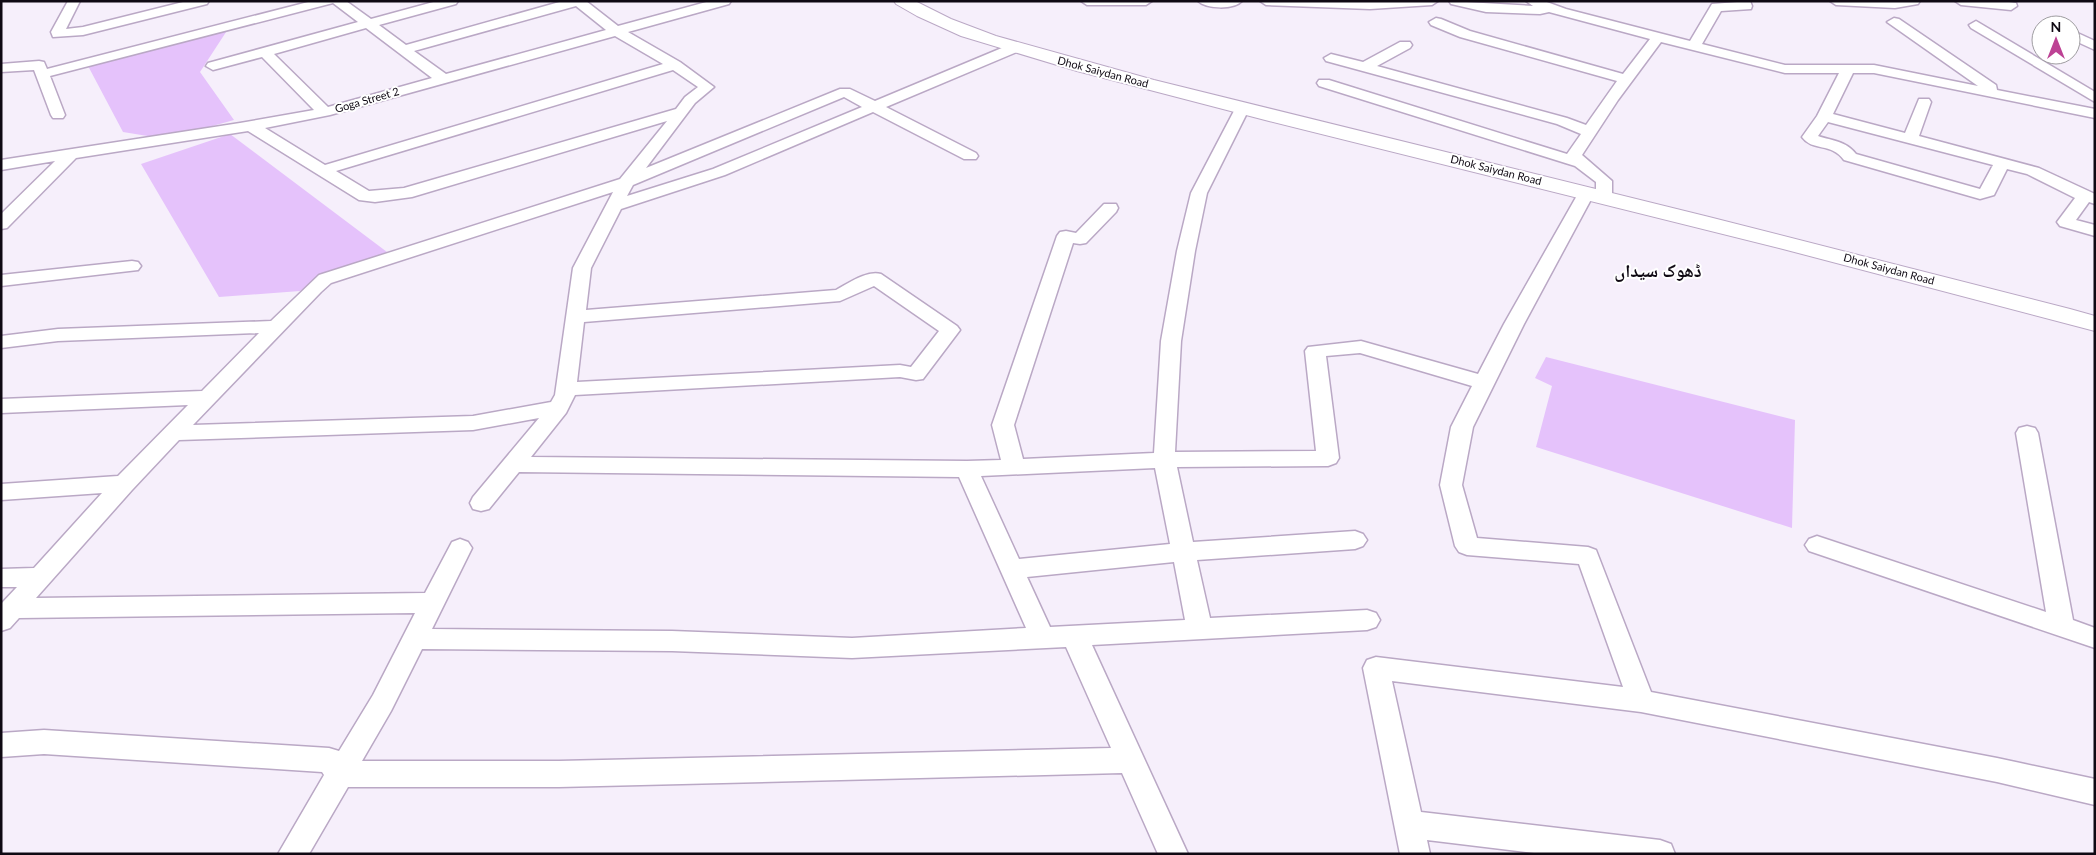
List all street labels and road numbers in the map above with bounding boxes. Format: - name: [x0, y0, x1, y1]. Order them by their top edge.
- street label: Dhok Saiydan Road: [1056, 53, 1150, 90]
- street label: Goga Street 2: [333, 84, 401, 115]
- street label: Dhok Saiydan Road: [1449, 152, 1543, 187]
- street label: Dhok Saiydan Road: [1842, 250, 1936, 287]

